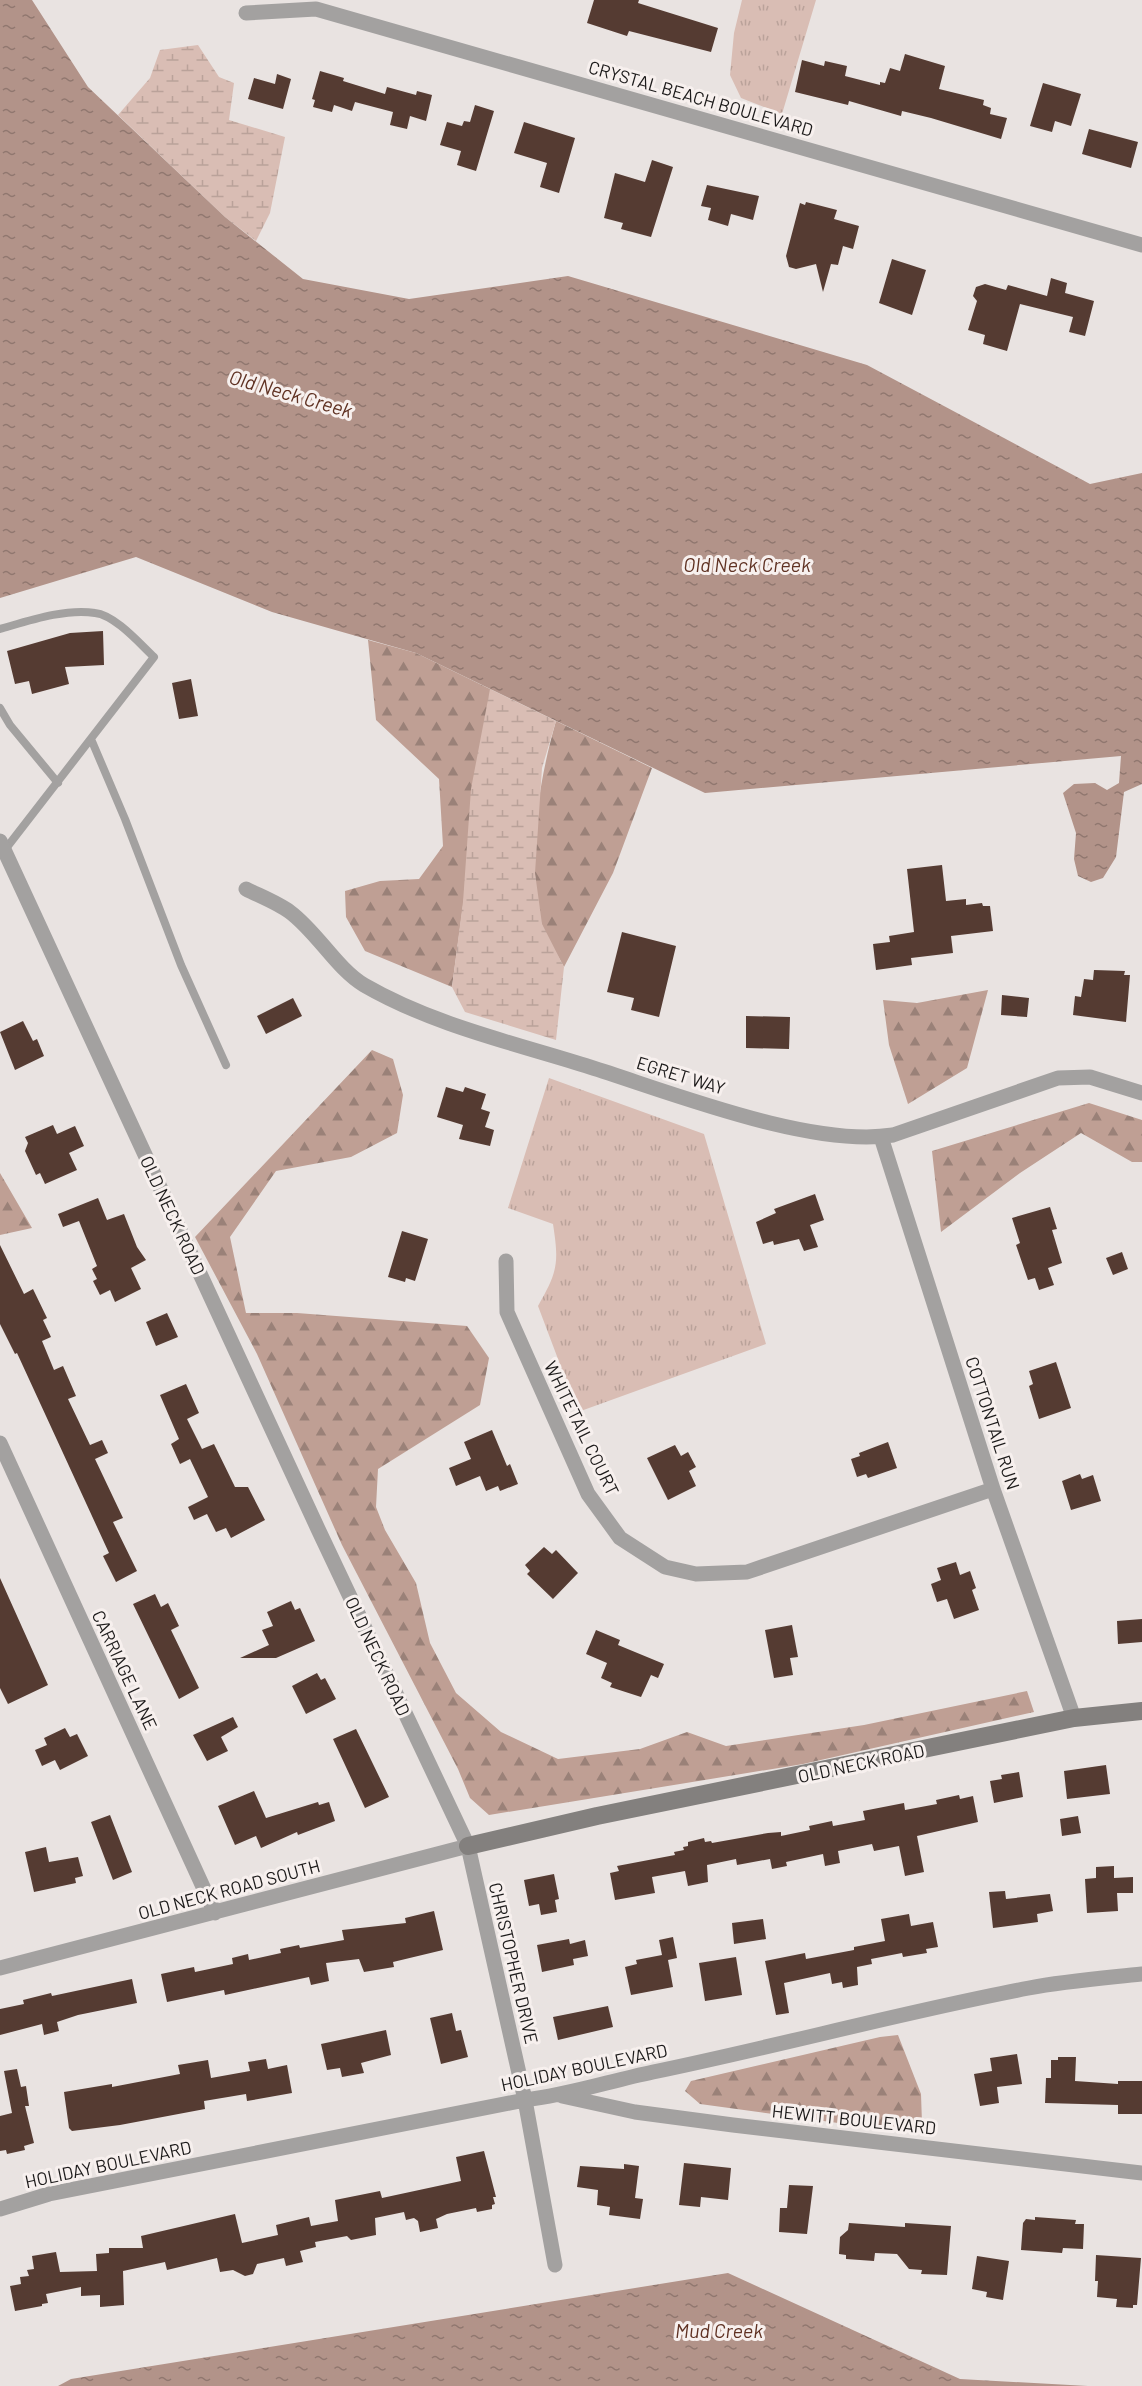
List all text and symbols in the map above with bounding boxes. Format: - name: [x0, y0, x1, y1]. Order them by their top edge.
- street label: CRYSTAL BEACH BOULEVARD: [586, 55, 816, 141]
- water label: Old Neck Creek: [227, 364, 356, 422]
- water label: Old Neck Creek: [683, 552, 811, 576]
- street label: EGRET WAY: [634, 1051, 728, 1099]
- street label: OLD NECK ROAD: [136, 1152, 210, 1278]
- street label: COTTONTAIL RUN: [961, 1354, 1025, 1492]
- street label: WHITETAIL COURT: [540, 1357, 624, 1499]
- street label: OLD NECK ROAD: [341, 1593, 415, 1719]
- street label: CARRIAGE LANE: [88, 1607, 162, 1733]
- street label: OLD NECK ROAD: [796, 1739, 926, 1787]
- street label: OLD NECK ROAD SOUTH: [135, 1854, 323, 1924]
- street label: CHRISTOPHER DRIVE: [485, 1880, 543, 2046]
- street label: HOLIDAY BOULEVARD: [499, 2039, 669, 2095]
- street label: HEWITT BOULEVARD: [771, 2099, 937, 2139]
- street label: HOLIDAY BOULEVARD: [23, 2136, 193, 2192]
- water label: Mud Creek: [675, 2318, 763, 2342]

